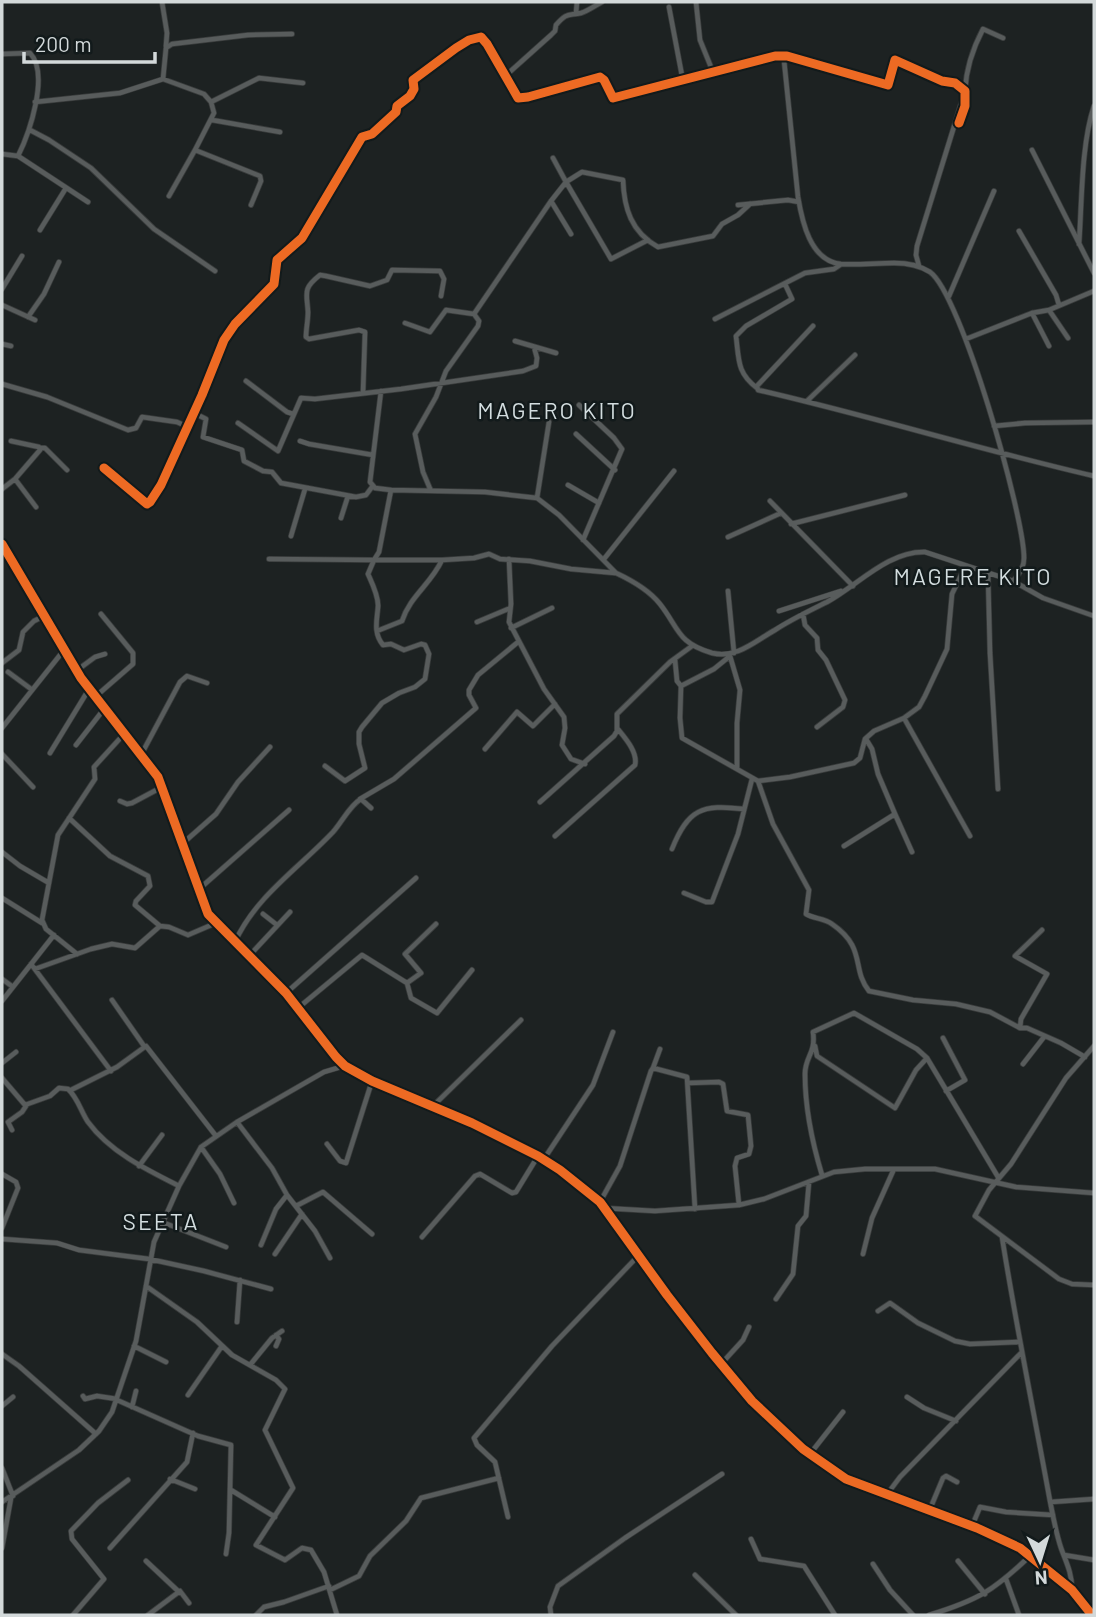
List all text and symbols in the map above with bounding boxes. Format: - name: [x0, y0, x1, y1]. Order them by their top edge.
- scale bar: [24, 21, 156, 65]
- text: 200 m: [35, 31, 92, 56]
- district label: MAGERO KITO: [477, 396, 637, 424]
- district label: MAGERE KITO: [893, 562, 1053, 590]
- district label: SEETA: [122, 1207, 200, 1235]
- north arrow: [1005, 1526, 1075, 1596]
- text: N: [1034, 1567, 1048, 1590]

